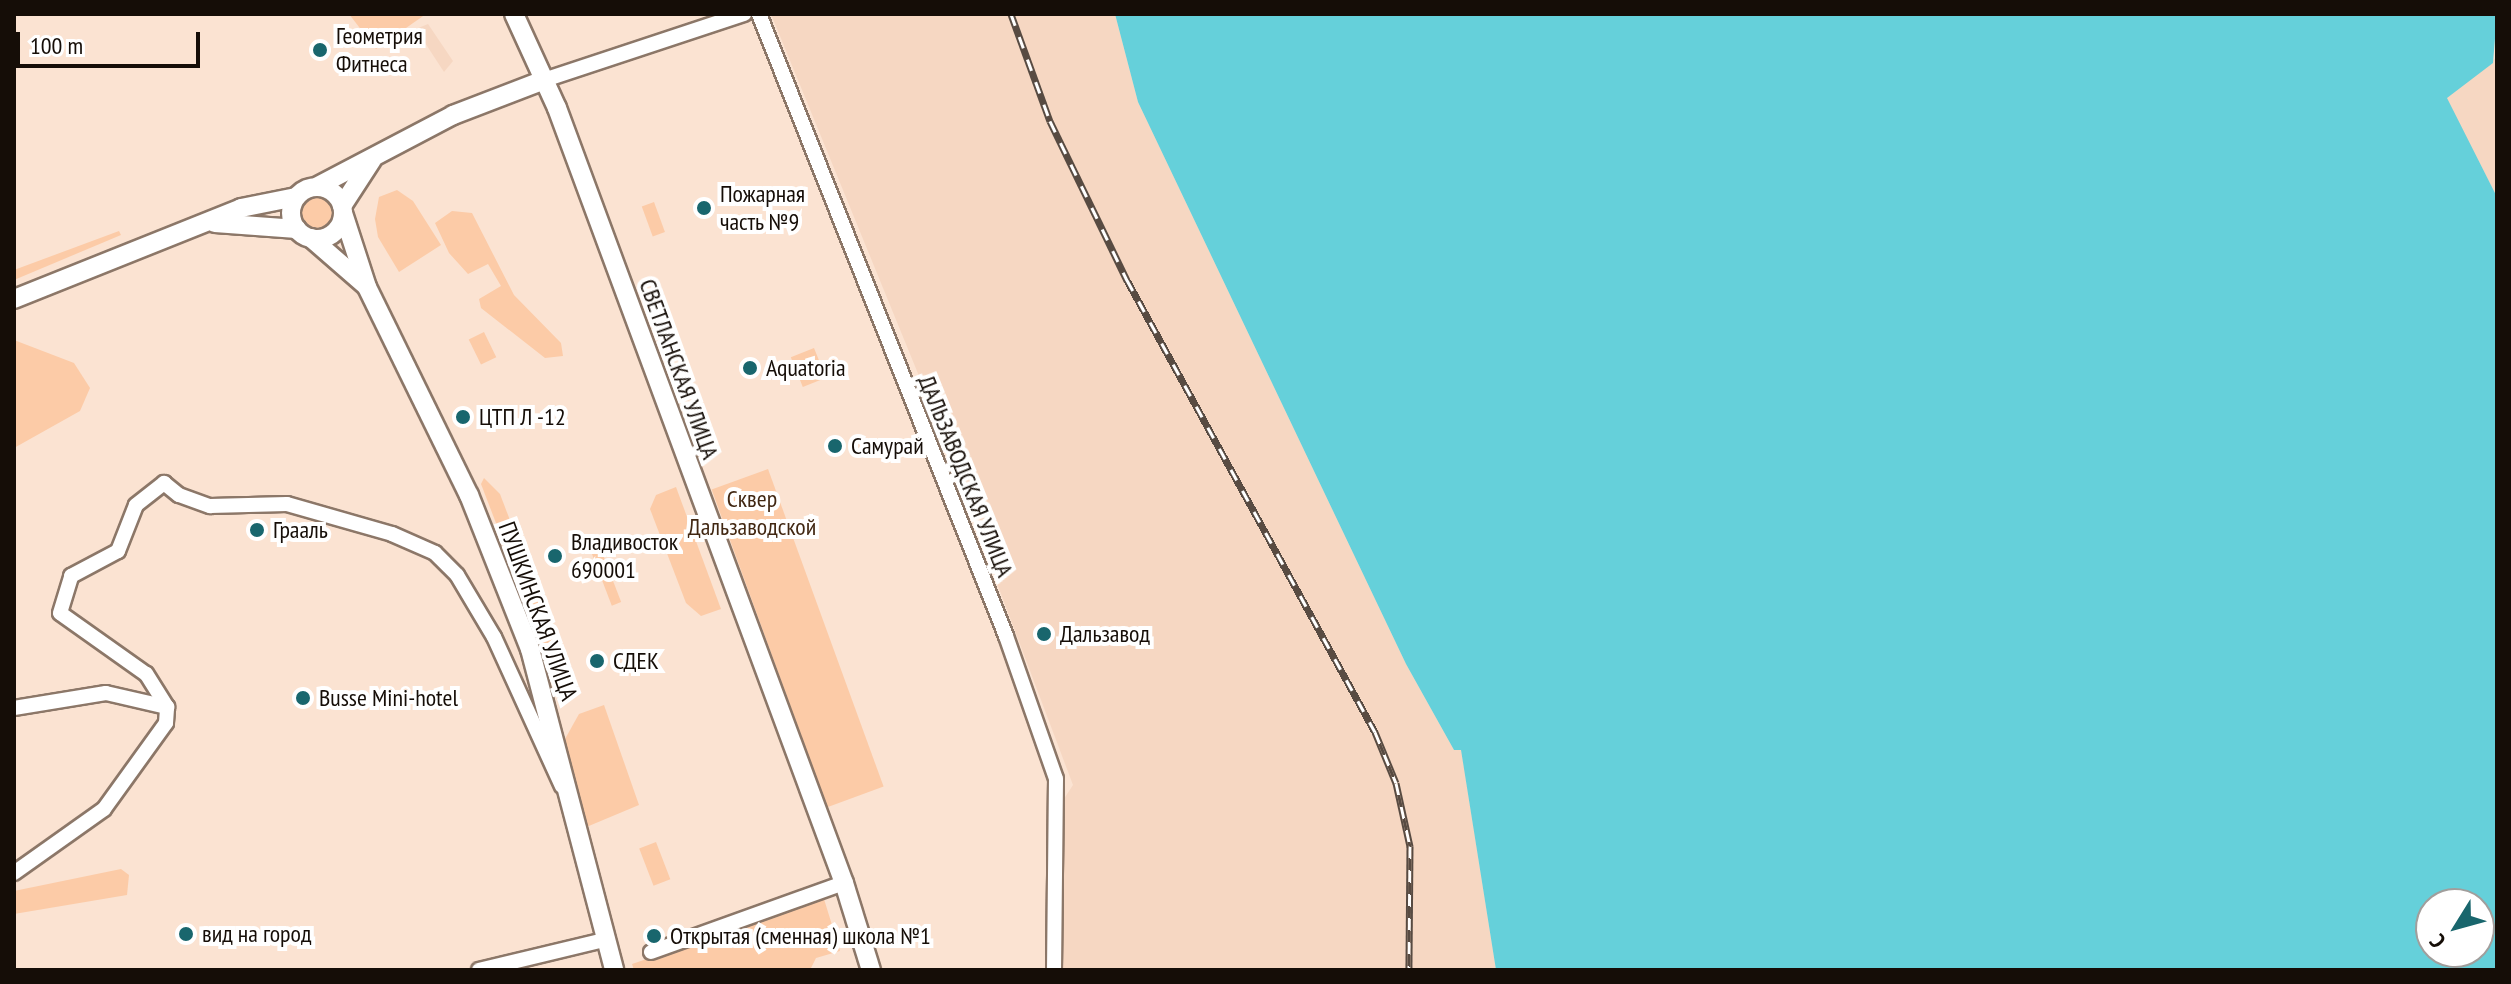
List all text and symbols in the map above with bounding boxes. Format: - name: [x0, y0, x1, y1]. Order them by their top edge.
- scale bar: [20, 16, 204, 66]
- place label: Геометрия Фитнеса: [336, 22, 423, 78]
- text: 100 m: [30, 30, 83, 61]
- marker: Геометрия Фитнеса: [311, 41, 329, 59]
- place label: Пожарная часть №9: [720, 180, 805, 236]
- marker: Пожарная часть №9: [695, 199, 713, 217]
- street label: СВЕТЛАНСКАЯ УЛИЦА: [633, 275, 725, 463]
- place label: Aquatoria: [766, 354, 846, 382]
- marker: Aquatoria: [741, 359, 759, 377]
- street label: ДАЛЬЗАВОДСКАЯ УЛИЦА: [912, 371, 1020, 581]
- place label: ЦТП Л -12: [479, 403, 566, 431]
- marker: ЦТП Л -12: [454, 408, 472, 426]
- place label: Самурай: [851, 432, 924, 460]
- marker: Самурай: [826, 437, 844, 455]
- park label: Сквер Дальзаводской: [688, 485, 816, 541]
- place label: Грааль: [273, 516, 328, 544]
- street label: ПУШКИНСКАЯ УЛИЦА: [492, 518, 584, 704]
- marker: Грааль: [248, 521, 266, 539]
- place label: Владивосток 690001: [571, 528, 678, 584]
- marker: Владивосток 690001: [546, 547, 564, 565]
- place label: Дальзавод: [1060, 620, 1150, 648]
- marker: Дальзавод: [1035, 625, 1053, 643]
- place label: СДЕК: [613, 647, 659, 675]
- marker: СДЕК: [588, 652, 606, 670]
- place label: Busse Mini-hotel: [319, 684, 458, 712]
- marker: Busse Mini-hotel: [294, 689, 312, 707]
- north arrow: [2415, 888, 2495, 968]
- place label: вид на город: [202, 920, 311, 948]
- place label: Открытая (сменная) школа №1: [670, 922, 931, 950]
- marker: вид на город: [177, 925, 195, 943]
- marker: Открытая (сменная) школа №1: [645, 927, 663, 945]
- text: С: [2423, 929, 2452, 954]

